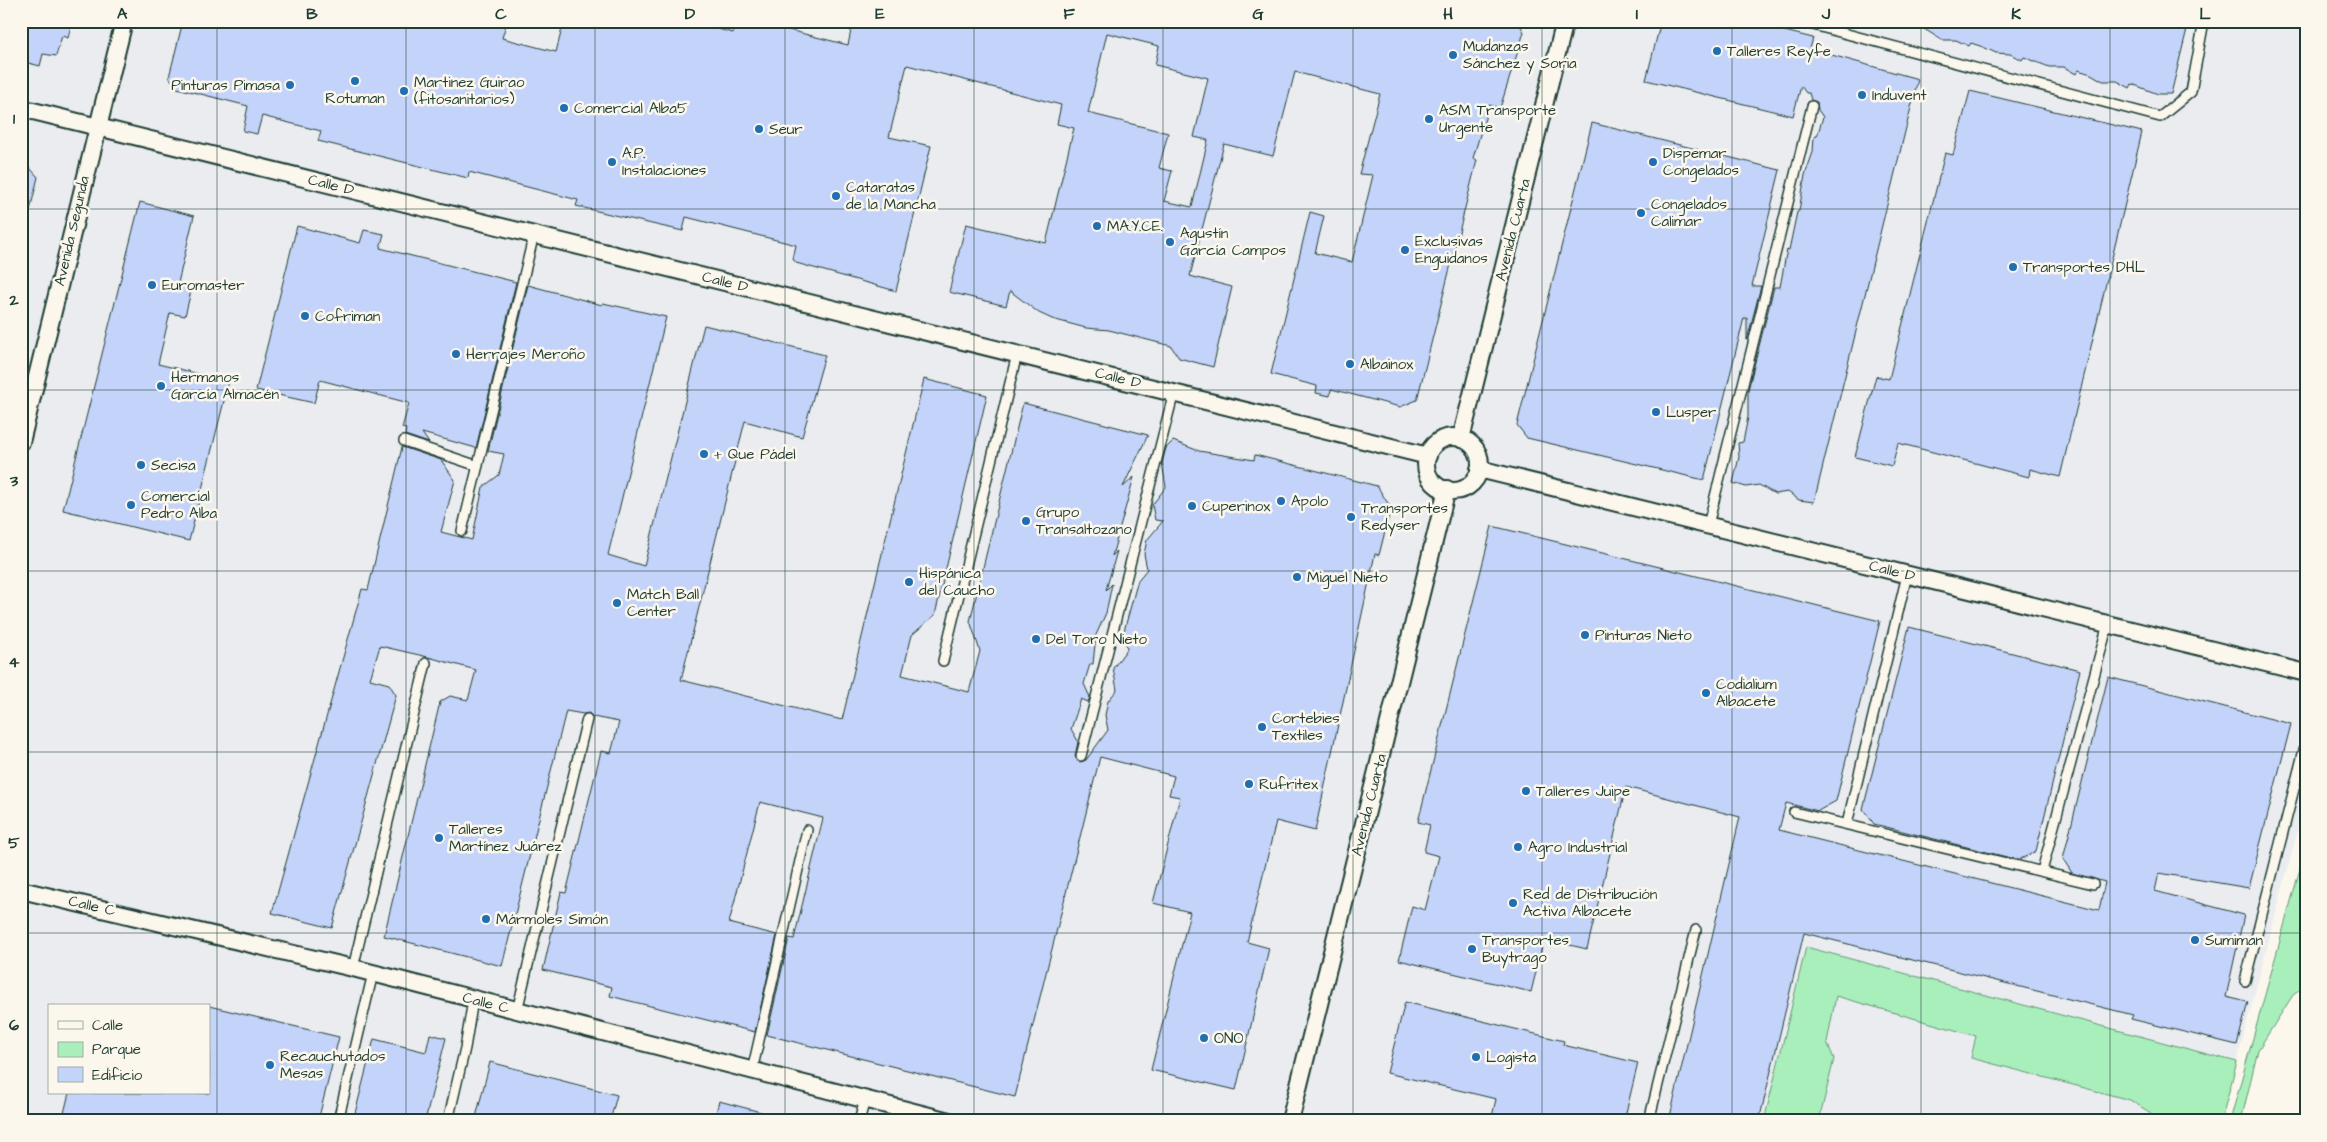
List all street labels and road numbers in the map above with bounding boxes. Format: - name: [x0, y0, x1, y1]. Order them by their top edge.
- street label: Calle D: [306, 169, 357, 201]
- street label: Avenida Segunda: [49, 173, 96, 288]
- street label: Avenida Cuarta: [1490, 176, 1536, 283]
- street label: Calle D: [700, 266, 751, 298]
- street label: Calle D: [1093, 362, 1144, 394]
- street label: Calle D: [1867, 555, 1918, 587]
- street label: Avenida Cuarta: [1346, 751, 1392, 858]
- street label: Calle C: [66, 890, 118, 922]
- street label: Calle C: [460, 987, 512, 1019]

